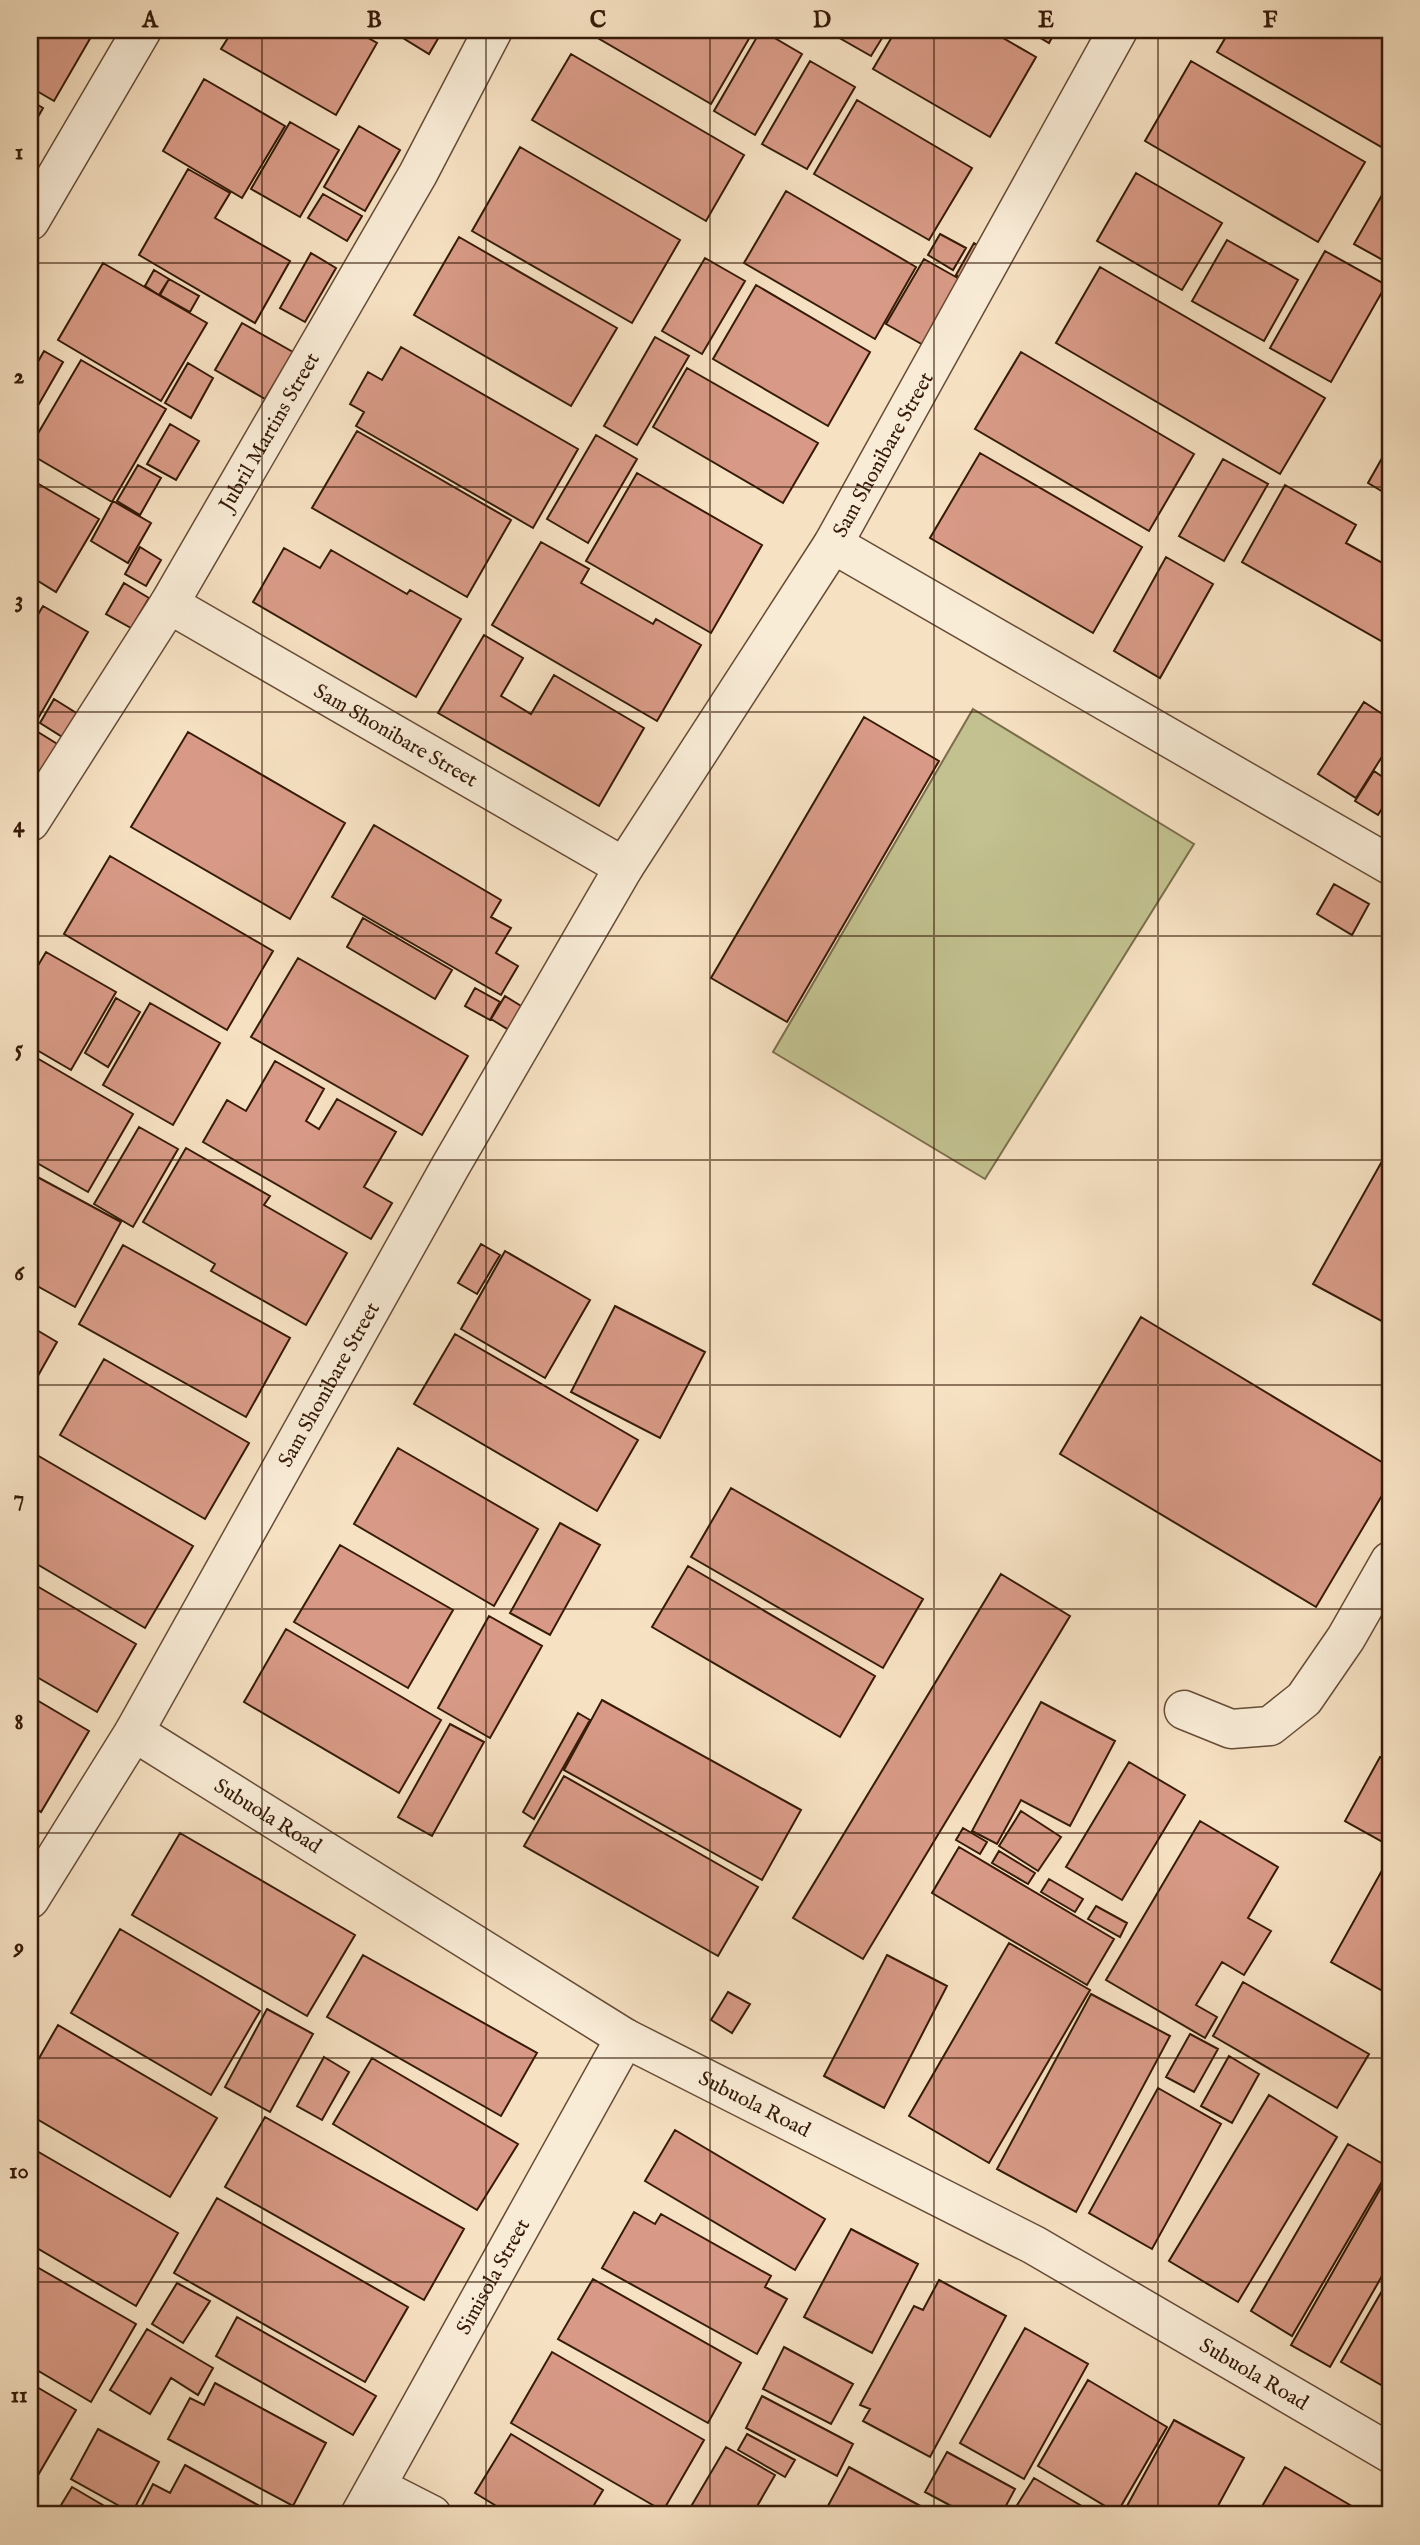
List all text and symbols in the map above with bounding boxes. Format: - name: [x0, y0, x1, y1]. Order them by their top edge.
- text: A: [141, 6, 159, 35]
- text: B: [366, 6, 382, 35]
- text: C: [590, 6, 607, 35]
- text: D: [813, 6, 831, 35]
- text: E: [1038, 6, 1054, 35]
- text: F: [1263, 6, 1278, 35]
- text: 1: [15, 138, 23, 167]
- street label: Jubril Martins Street: [213, 348, 327, 518]
- text: 2: [14, 362, 25, 391]
- street label: Sam Shonibare Street: [827, 368, 941, 543]
- text: 3: [15, 586, 23, 615]
- street label: Sam Shonibare Street: [308, 678, 482, 794]
- text: 4: [13, 811, 25, 840]
- text: 5: [15, 1035, 24, 1064]
- text: 6: [14, 1259, 25, 1288]
- street label: Sam Shonibare Street: [273, 1298, 387, 1472]
- text: 7: [14, 1484, 24, 1513]
- text: 8: [14, 1708, 24, 1737]
- street label: Subuola Road: [208, 1773, 327, 1861]
- text: 9: [13, 1933, 24, 1962]
- street label: Subuola Road: [694, 2065, 815, 2145]
- text: 10: [9, 2157, 29, 2186]
- street label: Simisola Street: [451, 2214, 537, 2340]
- street label: Subuola Road: [1194, 2333, 1314, 2418]
- text: 11: [10, 2381, 28, 2410]

